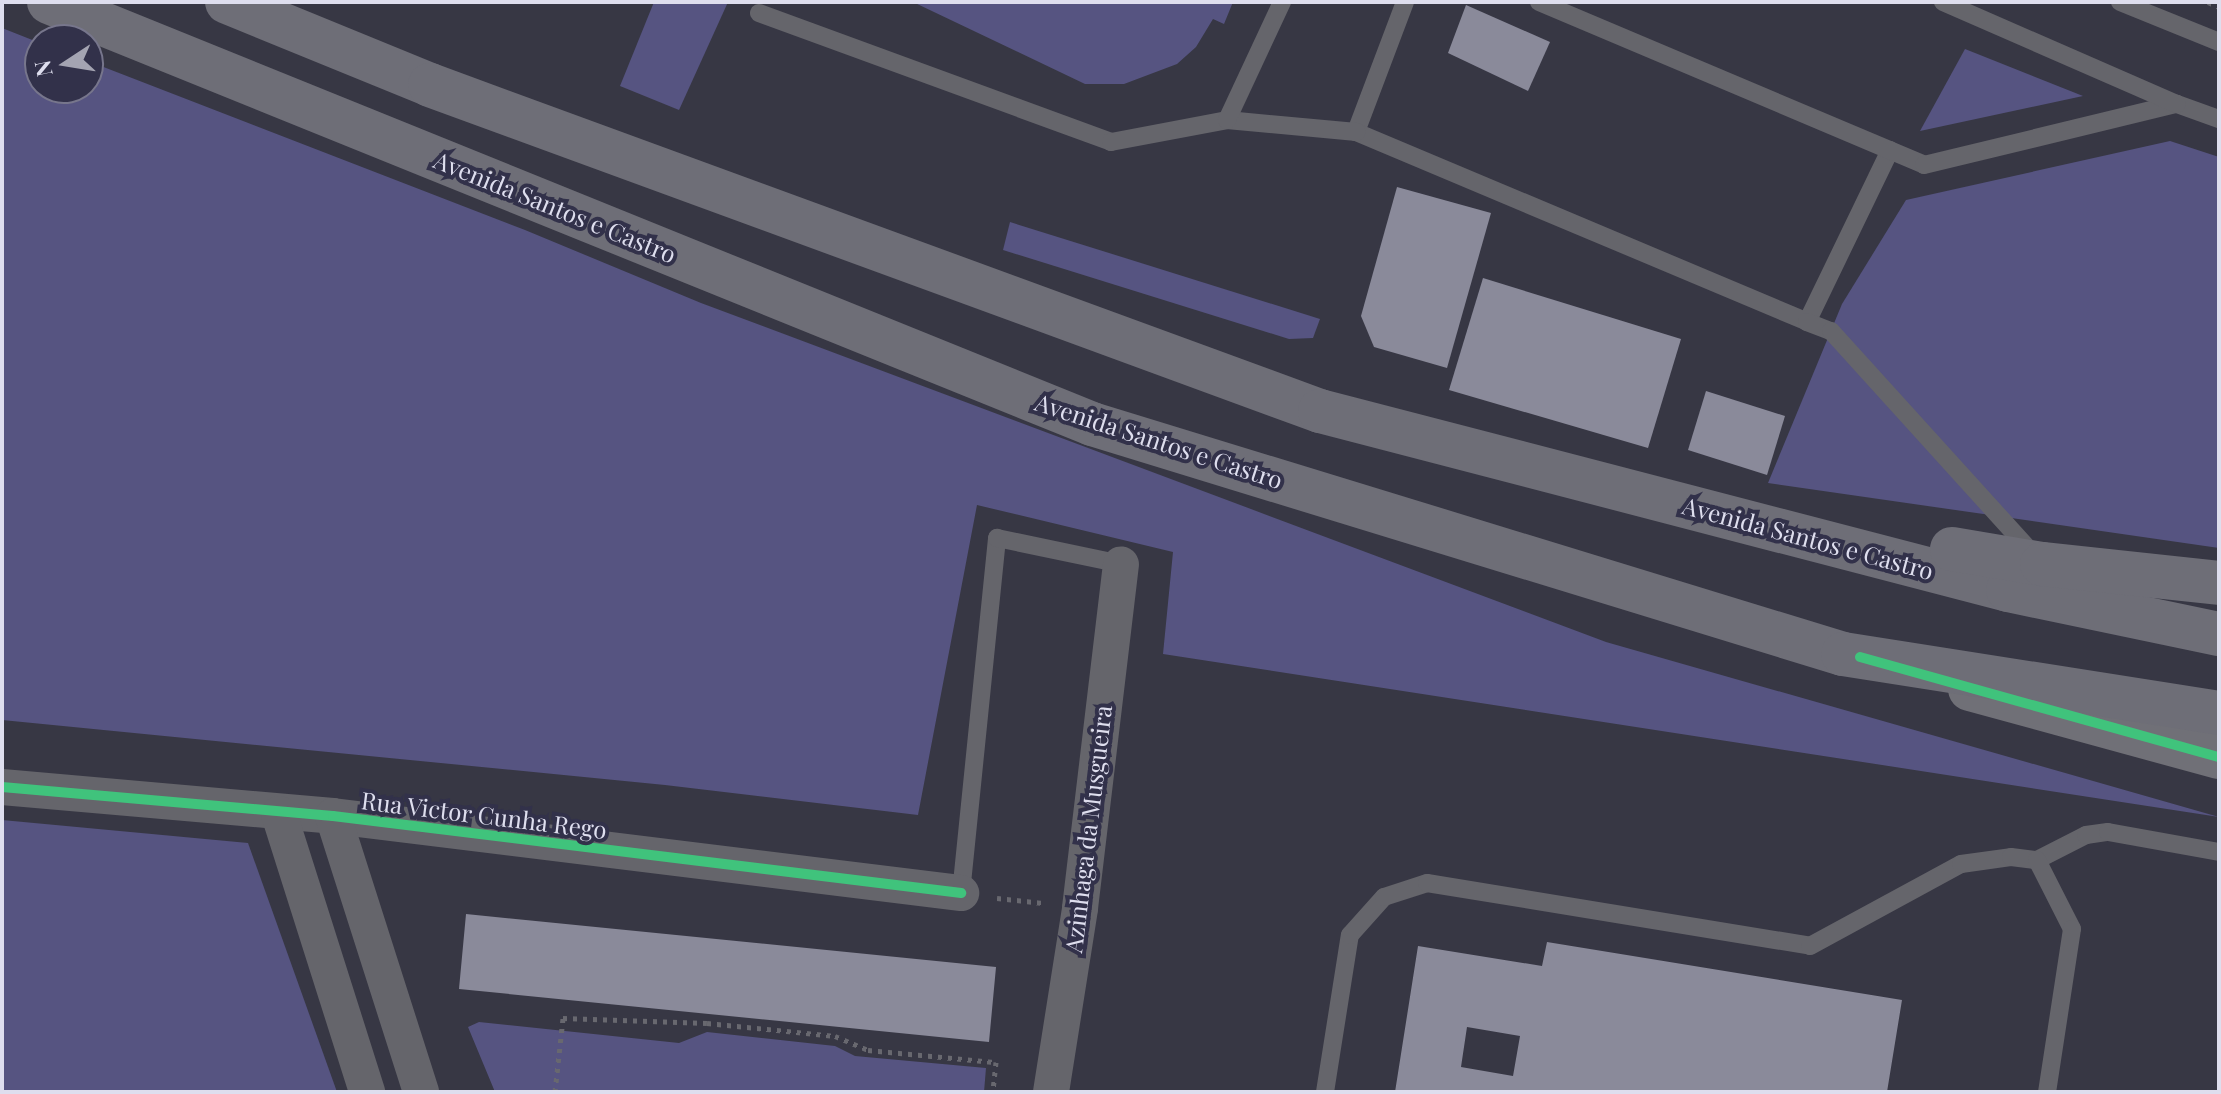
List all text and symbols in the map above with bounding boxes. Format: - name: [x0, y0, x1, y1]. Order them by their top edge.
- north arrow: [24, 24, 104, 104]
- text: N: [26, 58, 59, 79]
- street label: Avenida Santos e Castro: [430, 145, 680, 269]
- street label: Avenida Santos e Castro: [1031, 387, 1287, 495]
- street label: Avenida Santos e Castro: [1679, 491, 1937, 585]
- street label: Azinhaga da Musgueira: [1058, 703, 1118, 955]
- street label: Rua Victor Cunha Rego: [359, 786, 609, 844]

